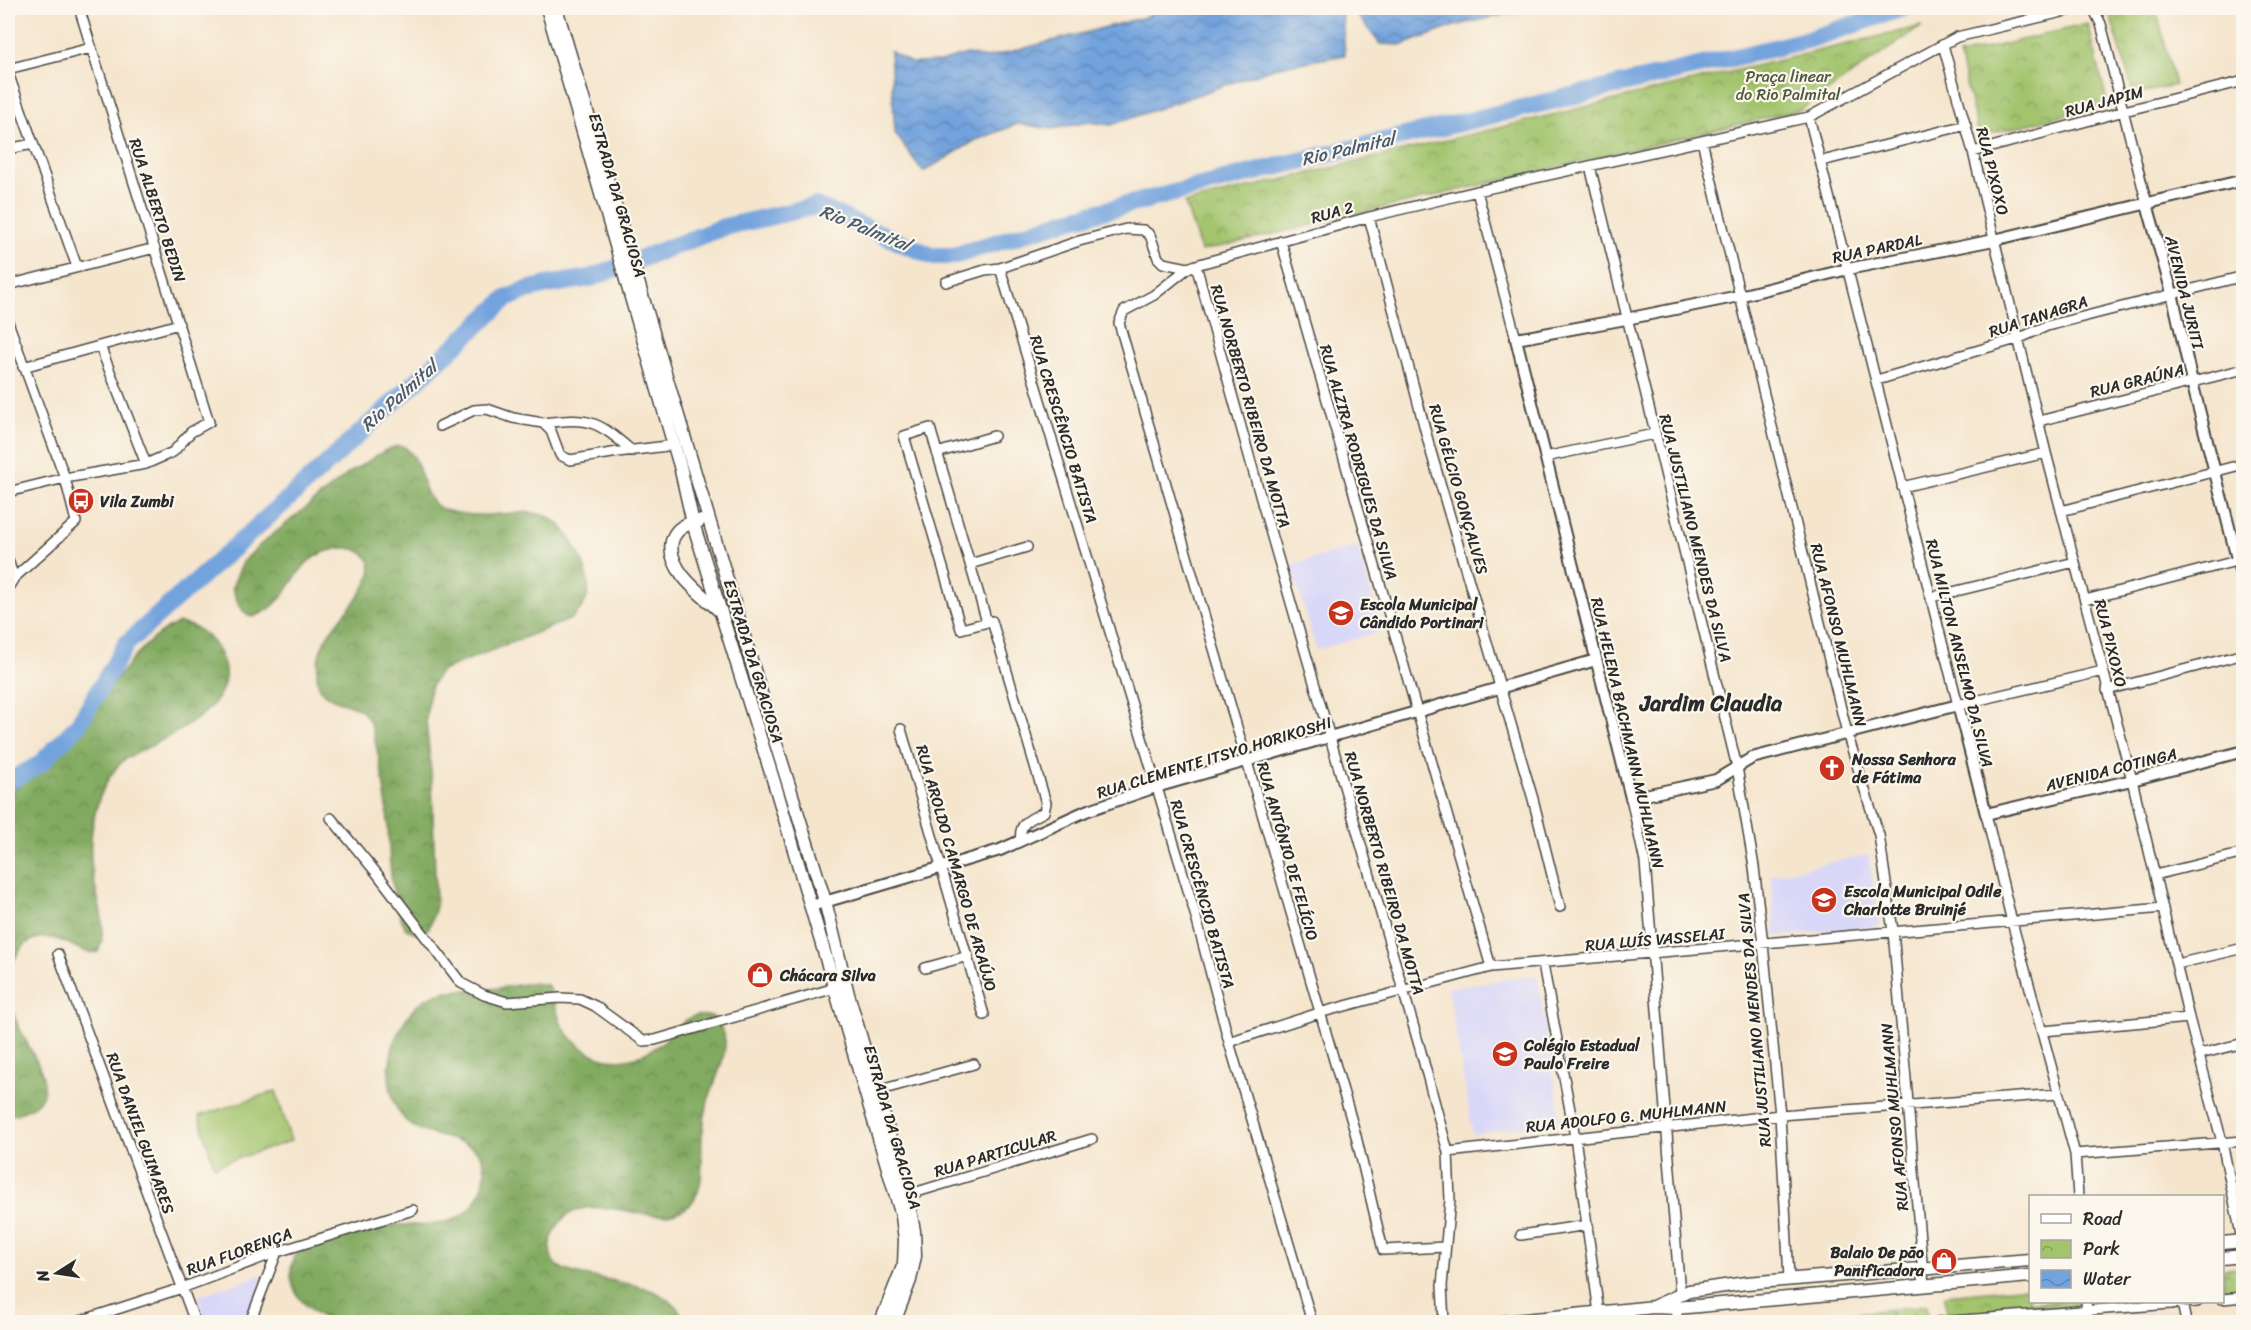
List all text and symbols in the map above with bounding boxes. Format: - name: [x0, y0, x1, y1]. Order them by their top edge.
- park label: Praça linear do Rio Palmital: [1736, 62, 1841, 109]
- street label: RUA JAPIM: [2061, 77, 2147, 126]
- street label: ESTRADA DA GRACIOSA: [580, 109, 655, 281]
- water label: Rio Palmital: [1298, 122, 1401, 175]
- street label: RUA PIXOXO: [1968, 124, 2018, 218]
- street label: RUA ALBERTO BEDIN: [121, 134, 195, 287]
- street label: RUA 2: [1307, 193, 1357, 232]
- water label: Rio Palmital: [815, 195, 918, 262]
- street label: RUA PARDAL: [1830, 225, 1925, 272]
- street label: AVENIDA JURITI: [2156, 231, 2213, 354]
- street label: RUA NORBERTO RIBEIRO DA MOTTA: [1202, 281, 1299, 531]
- street label: RUA TANAGRA: [1985, 287, 2092, 346]
- street label: RUA CRESCÊNCIO BATISTA: [1021, 331, 1106, 527]
- street label: RUA ALZIRA RODRIGUES DA SILVA: [1311, 341, 1406, 583]
- water label: Rio Palmital: [353, 350, 448, 440]
- street label: RUA GRAÚNA: [2087, 355, 2187, 406]
- street label: RUA GÉLCIO GONÇALVES: [1420, 401, 1497, 578]
- street label: RUA JUSTILIANO MENDES DA SILVA: [1651, 411, 1740, 665]
- bus stop icon: Vila Zumbi: [66, 486, 96, 516]
- place label: Vila Zumbi: [100, 487, 175, 516]
- street label: RUA MILTON ANSELMO DA SILVA: [1917, 536, 2002, 770]
- street label: RUA AFONSO MUHLMANN: [1802, 540, 1875, 730]
- street label: ESTRADA DA GRACIOSA: [715, 576, 792, 747]
- place label: Escola Municipal Cândido Portinari: [1359, 590, 1484, 637]
- street label: RUA HELENA BACHMANN MUHLMANN: [1582, 595, 1673, 872]
- street label: RUA PIXOXO: [2086, 596, 2136, 690]
- school or university icon: Escola Municipal Cândido Portinari: [1326, 598, 1356, 628]
- district label: Jardim Claudia: [1638, 684, 1783, 723]
- street label: RUA CLEMENTE ITSYO HORIKOSHI: [1093, 708, 1335, 807]
- street label: AVENIDA COTINGA: [2041, 739, 2180, 800]
- street label: RUA AROLDO CAMARGO DE ARAÚJO: [907, 741, 1006, 995]
- place label: Nossa Senhora de Fátima: [1851, 745, 1957, 792]
- street label: RUA NORBERTO RIBEIRO DA MOTTA: [1336, 748, 1433, 998]
- church icon: Nossa Senhora de Fátima: [1817, 753, 1847, 783]
- street label: RUA ANTÔNIO DE FELÍCIO: [1248, 758, 1327, 944]
- street label: RUA CRESCÊNCIO BATISTA: [1162, 796, 1243, 992]
- place label: Escola Municipal Odile Charlotte Bruinjé: [1843, 877, 2002, 924]
- school or university icon: Escola Municipal Odile Charlotte Bruinjé: [1809, 885, 1839, 915]
- street label: RUA JUSTILIANO MENDES DA SILVA: [1729, 892, 1780, 1148]
- street label: RUA LUÍS VASSELAI: [1584, 919, 1728, 960]
- shop icon: Chácara Silva: [745, 960, 775, 990]
- place label: Chácara Silva: [779, 961, 876, 990]
- street label: RUA AFONSO MUHLMANN: [1872, 1022, 1917, 1212]
- place label: Colégio Estadual Paulo Freire: [1523, 1031, 1641, 1078]
- school or university icon: Colégio Estadual Paulo Freire: [1490, 1039, 1520, 1069]
- street label: ESTRADA DA GRACIOSA: [855, 1041, 930, 1213]
- street label: RUA DANIEL GUIMARES: [98, 1048, 183, 1218]
- street label: RUA ADOLFO G. MUHLMANN: [1524, 1091, 1729, 1141]
- street label: RUA PARTICULAR: [930, 1121, 1060, 1186]
- legend: [2029, 1195, 2224, 1303]
- text: Road: [2083, 1203, 2123, 1235]
- street label: RUA FLORENÇA: [182, 1219, 296, 1284]
- text: Park: [2083, 1233, 2120, 1265]
- place label: Balaio De pão Panificadora: [1830, 1238, 1925, 1285]
- north arrow: [27, 1243, 87, 1303]
- shop icon: Balaio De pão Panificadora: [1929, 1246, 1959, 1276]
- text: Water: [2083, 1263, 2132, 1295]
- text: N: [27, 1267, 58, 1285]

